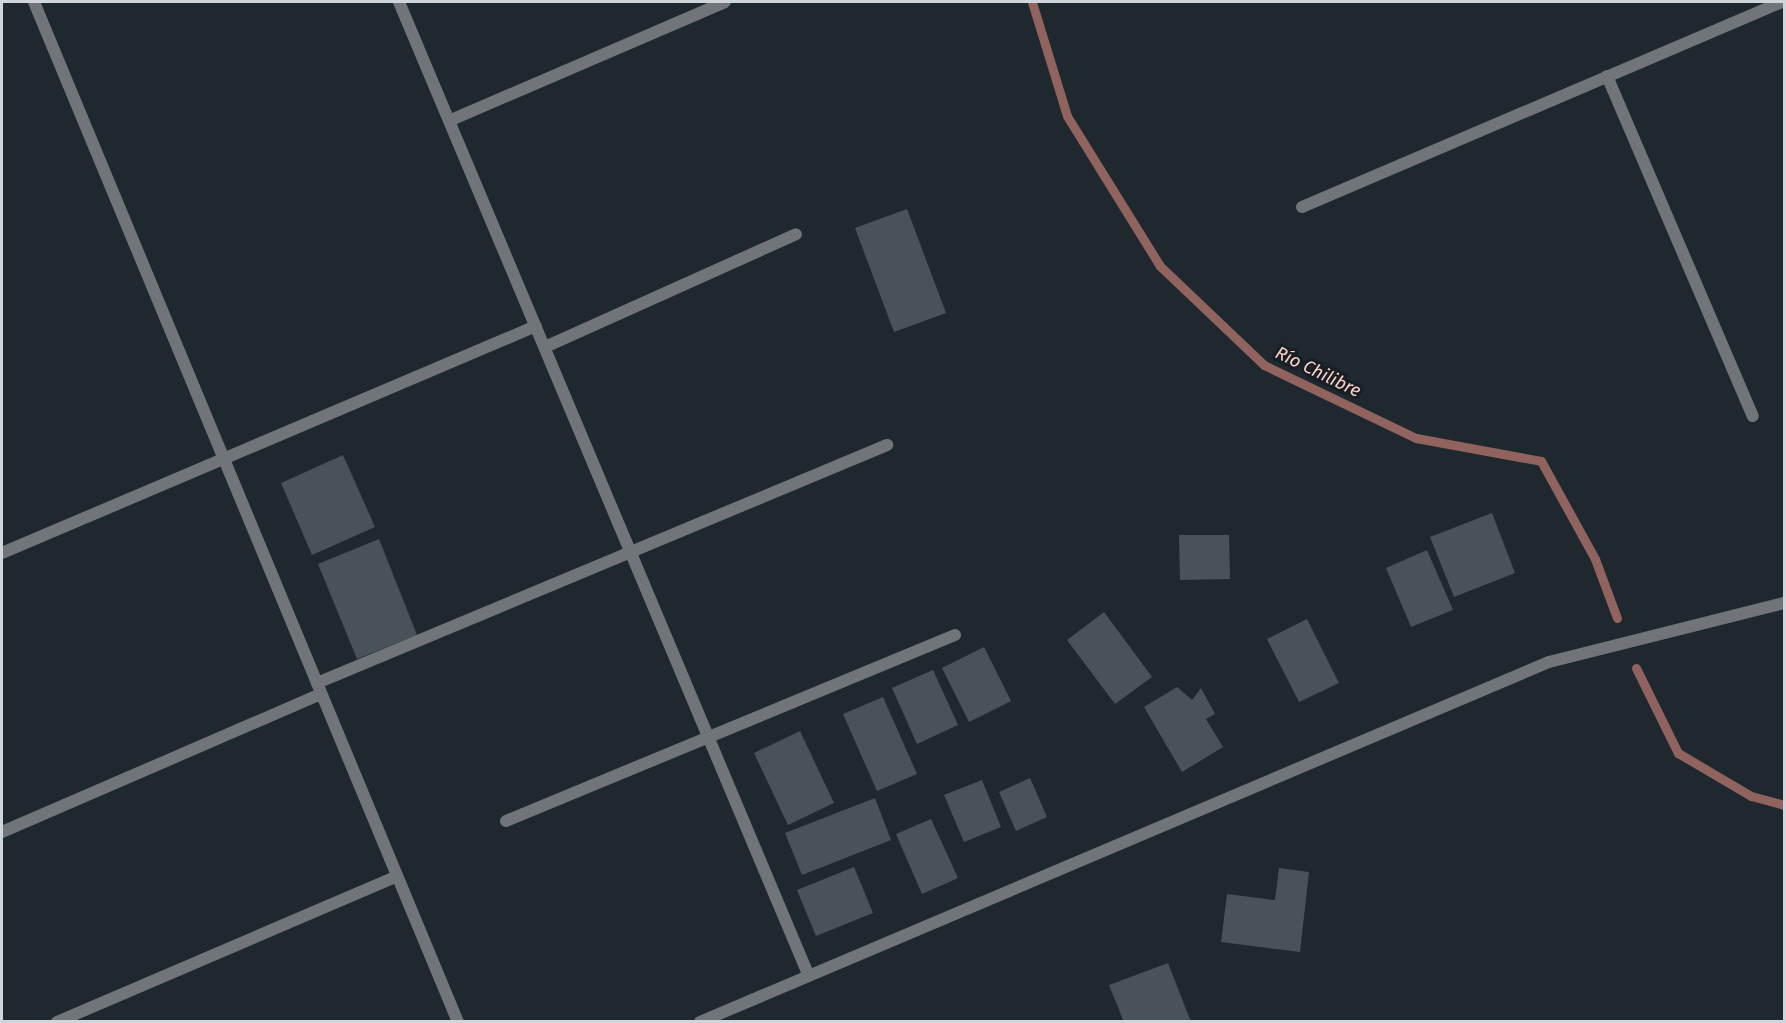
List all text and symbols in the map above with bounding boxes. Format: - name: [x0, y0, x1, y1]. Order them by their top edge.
- water label: Río Chilibre: [1272, 342, 1364, 402]

